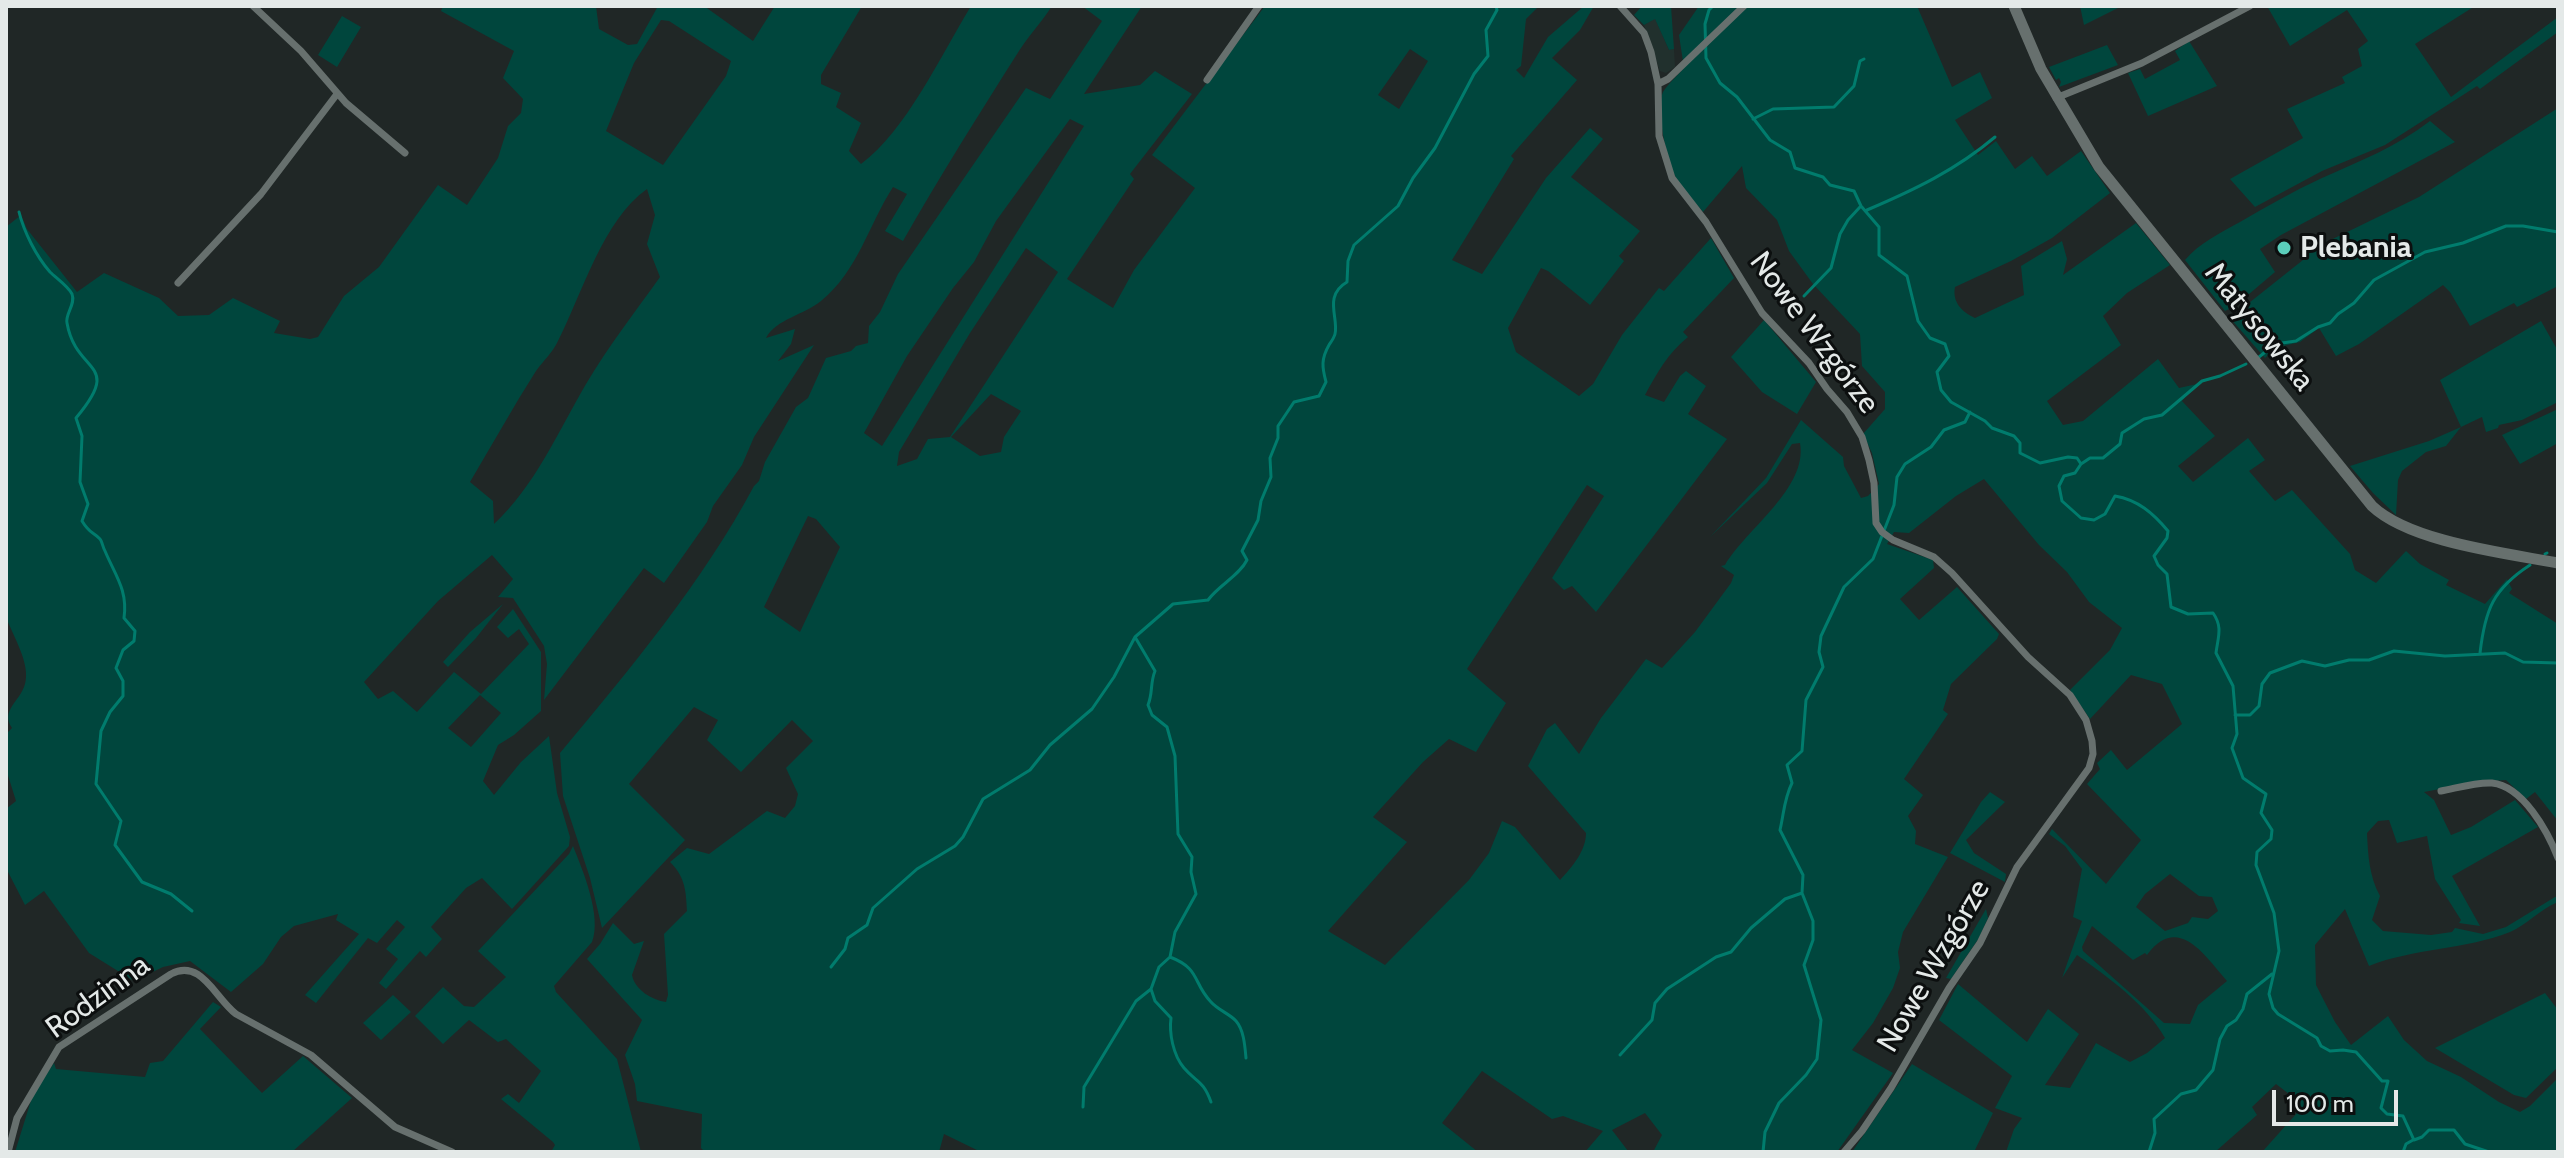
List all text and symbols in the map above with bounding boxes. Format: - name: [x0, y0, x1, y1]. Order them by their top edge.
- place label: Plebania: [2300, 230, 2412, 266]
- marker: Plebania: [2275, 239, 2293, 257]
- street label: Nowe Wzgórze: [1742, 245, 1886, 421]
- street label: Matysowska: [2197, 256, 2321, 398]
- street label: Nowe Wzgórze: [1870, 873, 1998, 1059]
- street label: Rodzinna: [39, 947, 157, 1047]
- scale bar: [2276, 1074, 2402, 1124]
- text: 100 m: [2286, 1089, 2354, 1118]

